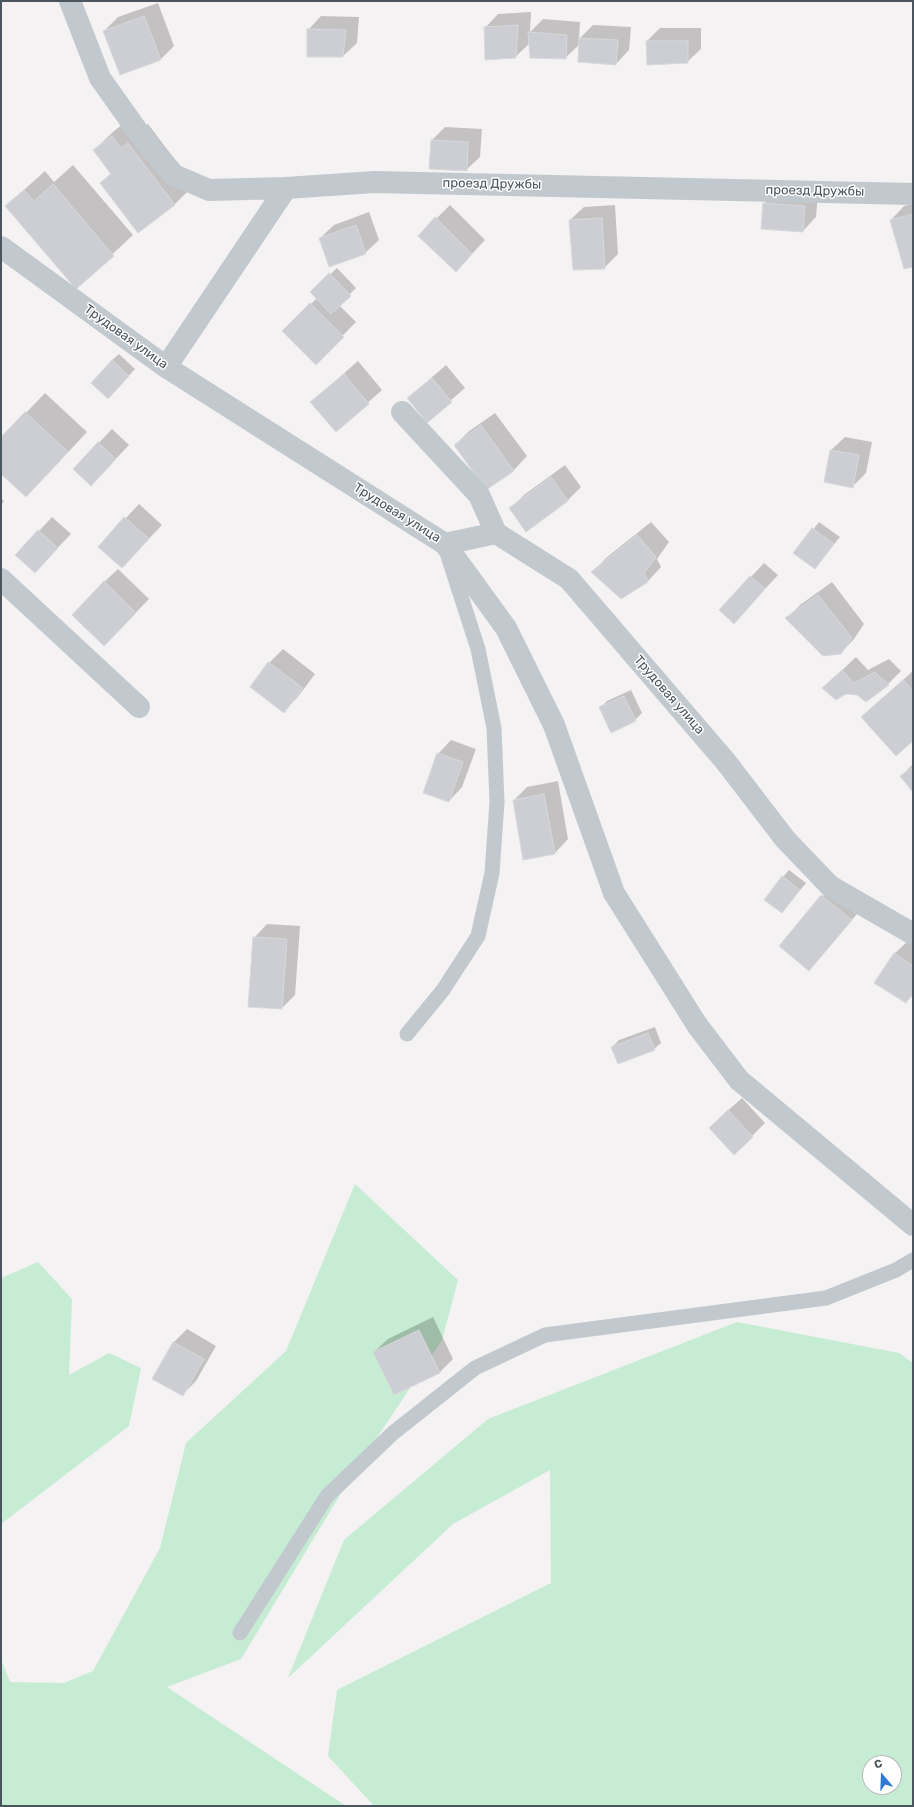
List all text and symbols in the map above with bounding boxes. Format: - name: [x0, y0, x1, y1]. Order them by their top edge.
- street label: проезд Дружбы: [442, 175, 542, 193]
- street label: проезд Дружбы: [765, 182, 865, 200]
- street label: Трудовая улица: [81, 301, 171, 373]
- street label: Трудовая улица: [351, 480, 443, 546]
- street label: Трудовая улица: [630, 652, 708, 738]
- north arrow: [862, 1755, 902, 1795]
- text: С: [872, 1757, 884, 1772]

